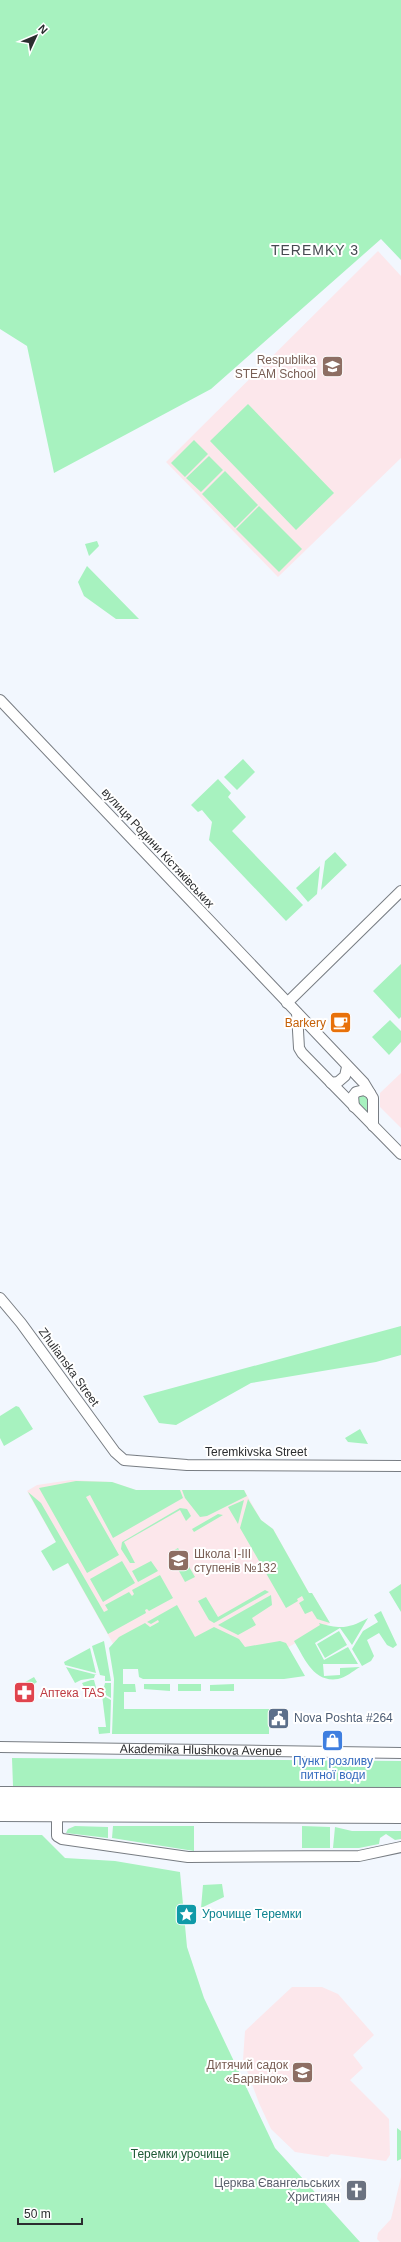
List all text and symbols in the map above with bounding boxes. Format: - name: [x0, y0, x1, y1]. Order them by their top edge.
- north arrow: [16, 16, 56, 56]
- text: N: [36, 22, 50, 36]
- district label: TEREMKY 3: [271, 242, 359, 258]
- place label: Respublika STEAM School: [235, 353, 316, 381]
- school or university icon: Respublika STEAM School: [319, 354, 345, 380]
- street label: вулиця Родини Кістяківських: [99, 785, 217, 911]
- cafe icon: Barkery: [328, 1010, 354, 1036]
- place label: Barkery: [285, 1016, 326, 1030]
- street label: Zhulianska Street: [36, 1325, 102, 1409]
- street label: Teremkivska Street: [205, 1445, 308, 1459]
- place label: Школа І-ІІІ ступенів №132: [194, 1547, 277, 1575]
- school or university icon: Школа І-ІІІ ступенів №132: [166, 1548, 192, 1574]
- pharmacy icon: Аптека TAS: [11, 1680, 37, 1706]
- place label: Аптека TAS: [40, 1686, 105, 1700]
- public building icon: Nova Poshta #264: [266, 1705, 292, 1731]
- place label: Nova Poshta #264: [294, 1711, 393, 1725]
- shop icon: Пункт розливу питної води: [320, 1727, 346, 1753]
- street label: Akademika Hlushkova Avenue: [120, 1742, 282, 1758]
- place label: Пункт розливу питної води: [293, 1754, 373, 1782]
- place icon: Урочище Теремки: [173, 1901, 199, 1927]
- place label: Урочище Теремки: [202, 1907, 302, 1921]
- place label: Дитячий садок «Барвінок»: [207, 2058, 289, 2086]
- school or university icon: Дитячий садок «Барвінок»: [290, 2059, 316, 2085]
- park label: Теремки урочище: [131, 2147, 230, 2161]
- place label: Церква Євангельських Християн: [214, 2176, 340, 2204]
- church icon: Церква Євангельських Християн: [343, 2177, 369, 2203]
- scale bar: [18, 2200, 82, 2226]
- text: 50 m: [24, 2207, 51, 2221]

